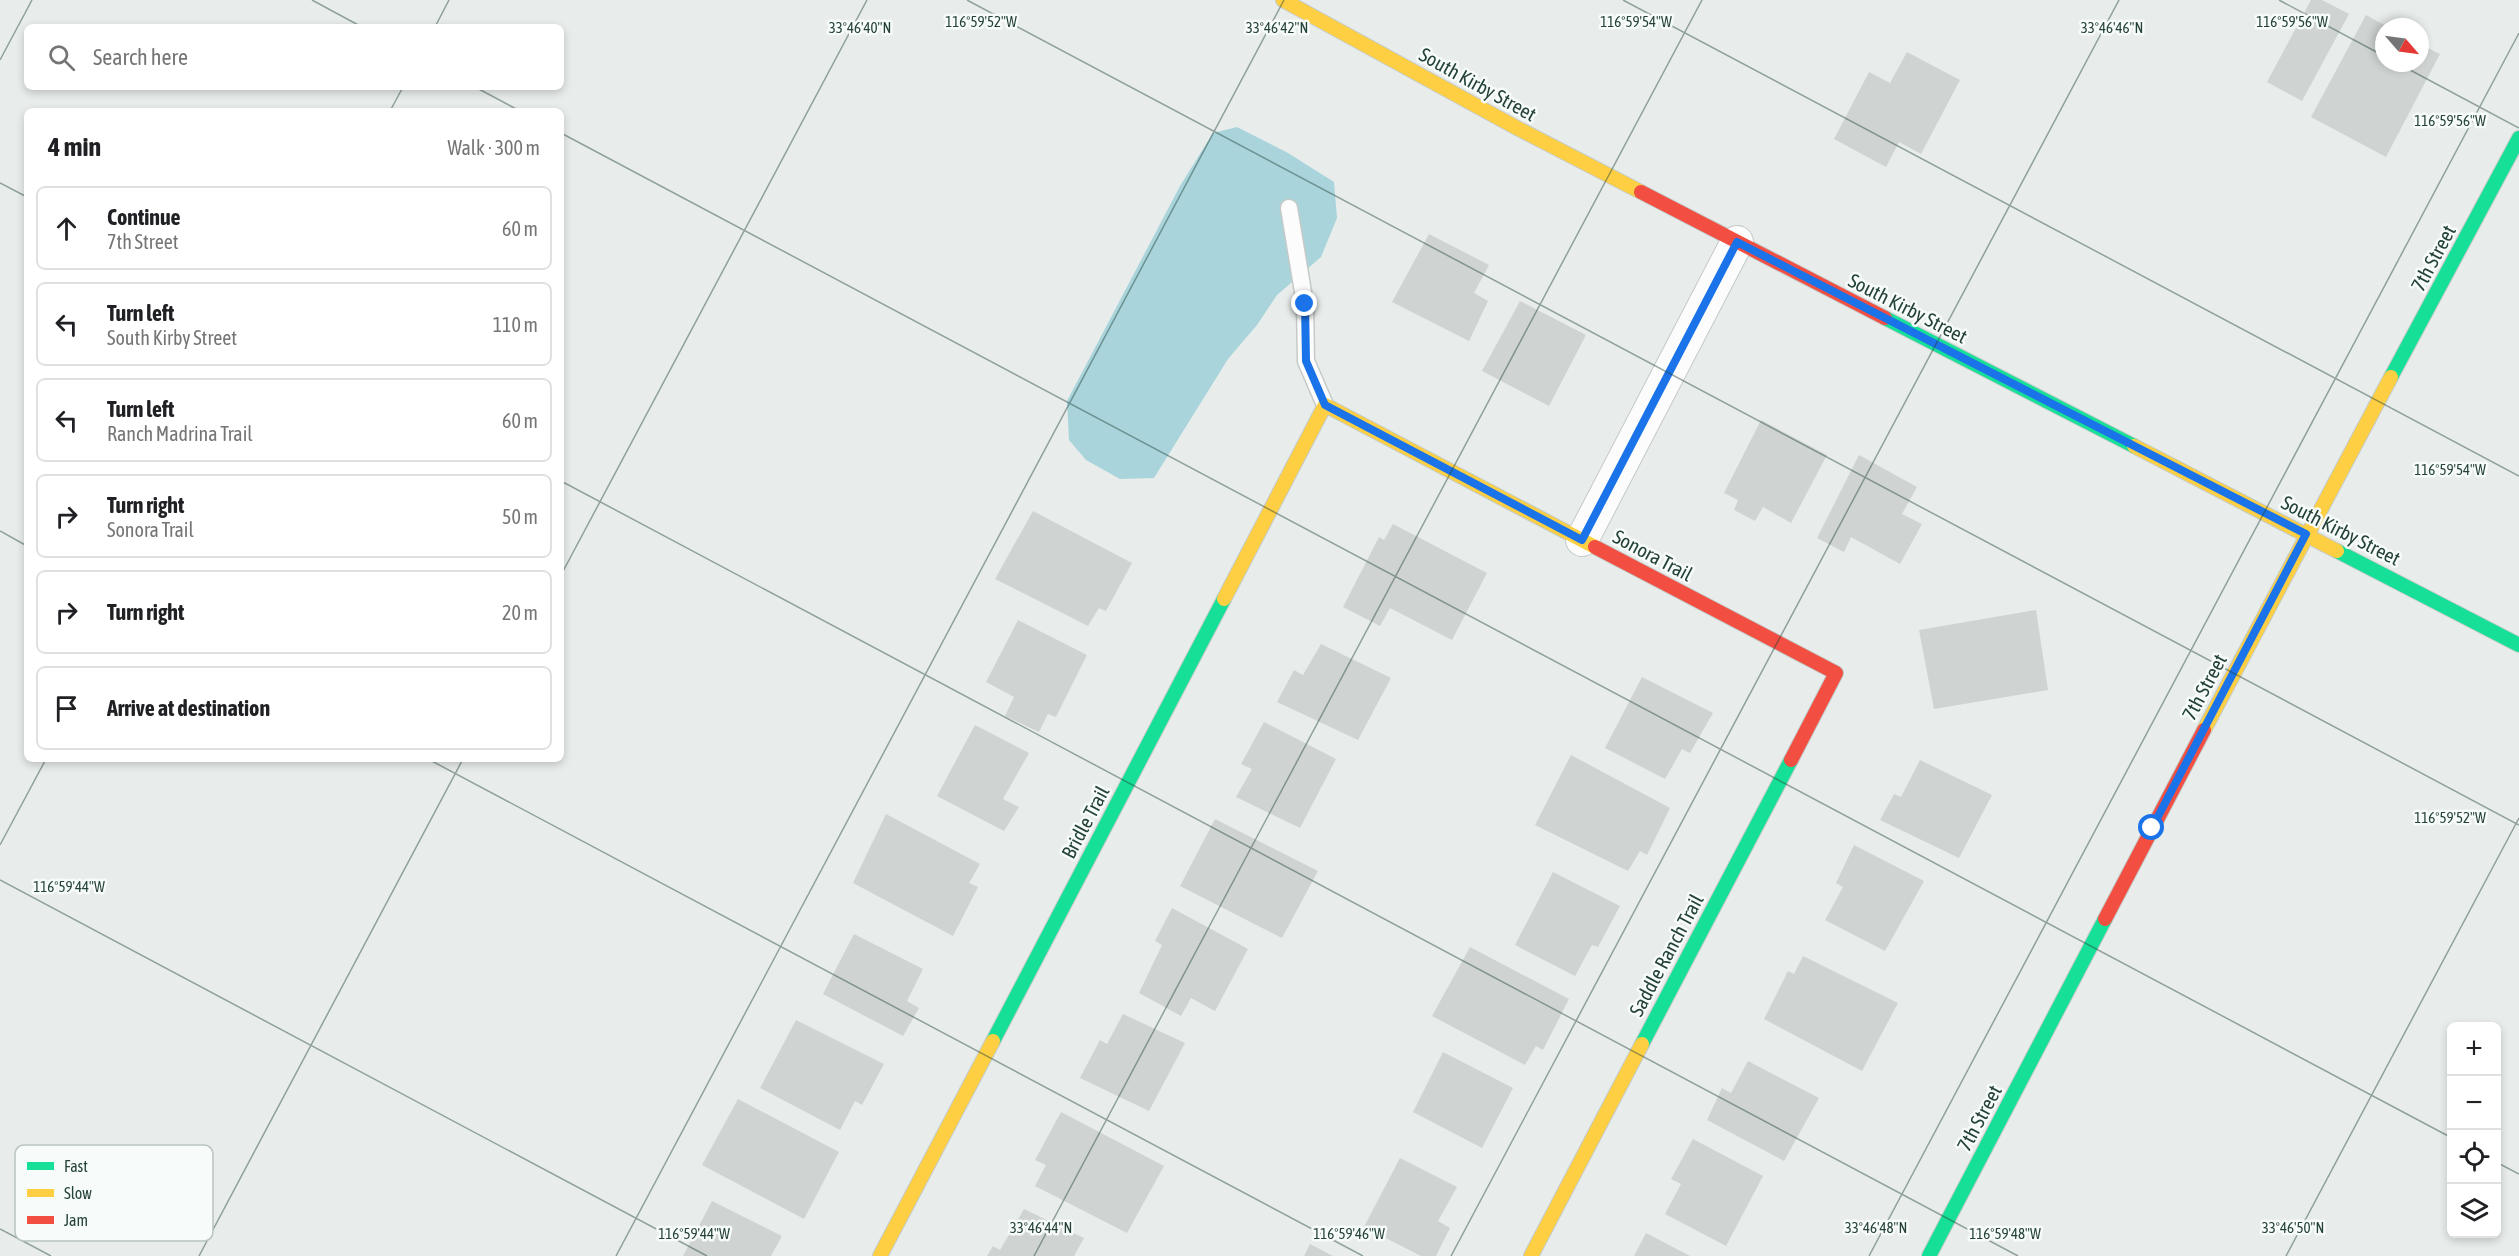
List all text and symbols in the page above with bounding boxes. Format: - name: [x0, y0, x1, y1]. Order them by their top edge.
- text: 116°59'52"W: [945, 13, 1017, 30]
- text: 116°59'54"W: [1600, 13, 1672, 30]
- text: 116°59'56"W: [2256, 13, 2328, 30]
- north arrow: [2375, 18, 2429, 72]
- text: 33°46'40"N: [829, 19, 891, 36]
- text: 33°46'42"N: [1246, 19, 1308, 36]
- text: 33°46'46"N: [2081, 19, 2143, 36]
- search box: [24, 24, 564, 90]
- icon: search: [45, 41, 78, 74]
- street label: South Kirby Street: [1416, 42, 1541, 126]
- text: Search here: [93, 44, 188, 70]
- text: 116°59'56"W: [2414, 112, 2486, 129]
- text: 4 min: [48, 132, 101, 162]
- text: Walk · 300 m: [448, 136, 540, 159]
- text: Continue: [107, 204, 181, 230]
- icon: ahead: [50, 212, 83, 245]
- text: 60 m: [502, 217, 538, 240]
- street label: 7th Street: [2406, 221, 2460, 295]
- text: 7th Street: [107, 230, 178, 253]
- street label: South Kirby Street: [1845, 268, 1971, 348]
- route end: [1291, 290, 1317, 316]
- text: Turn left: [107, 300, 174, 326]
- icon: left: [50, 308, 83, 341]
- text: 110 m: [493, 313, 538, 336]
- text: South Kirby Street: [107, 326, 237, 349]
- text: Turn left: [107, 396, 174, 422]
- icon: left: [50, 404, 83, 437]
- text: 60 m: [502, 409, 538, 432]
- text: Ranch Madrina Trail: [107, 422, 253, 445]
- text: 116°59'54"W: [2414, 461, 2486, 478]
- street label: South Kirby Street: [2278, 490, 2404, 570]
- text: Turn right: [107, 492, 184, 518]
- icon: right: [50, 500, 83, 533]
- text: 50 m: [502, 505, 538, 528]
- text: Sonora Trail: [107, 518, 194, 541]
- street label: Sonora Trail: [1609, 524, 1697, 586]
- icon: right: [50, 596, 83, 629]
- text: Turn right: [107, 599, 184, 625]
- text: 20 m: [502, 601, 538, 624]
- street label: 7th Street: [2177, 650, 2231, 724]
- icon: arrive: [50, 692, 83, 725]
- text: Arrive at destination: [107, 695, 270, 721]
- street label: Bridle Trail: [1056, 781, 1114, 862]
- text: 116°59'52"W: [2414, 809, 2486, 826]
- route start: [2138, 814, 2164, 840]
- text: 116°59'44"W: [33, 878, 105, 895]
- street label: Saddle Ranch Trail: [1624, 890, 1708, 1020]
- map controls: [2447, 1022, 2501, 1238]
- button: +: [2447, 1022, 2501, 1076]
- button: −: [2447, 1076, 2501, 1130]
- street label: 7th Street: [1952, 1081, 2006, 1155]
- button: locate: [2447, 1130, 2501, 1184]
- legend: [15, 1145, 213, 1241]
- text: Fast: [64, 1157, 88, 1175]
- text: Slow: [64, 1184, 92, 1202]
- button: layers: [2447, 1184, 2501, 1238]
- text: Jam: [64, 1211, 88, 1229]
- text: 33°46'44"N: [1010, 1219, 1072, 1236]
- text: 33°46'48"N: [1845, 1219, 1907, 1236]
- text: 33°46'50"N: [2262, 1219, 2324, 1236]
- text: 116°59'44"W: [658, 1225, 730, 1242]
- text: 116°59'46"W: [1313, 1225, 1385, 1242]
- text: 116°59'48"W: [1969, 1225, 2041, 1242]

